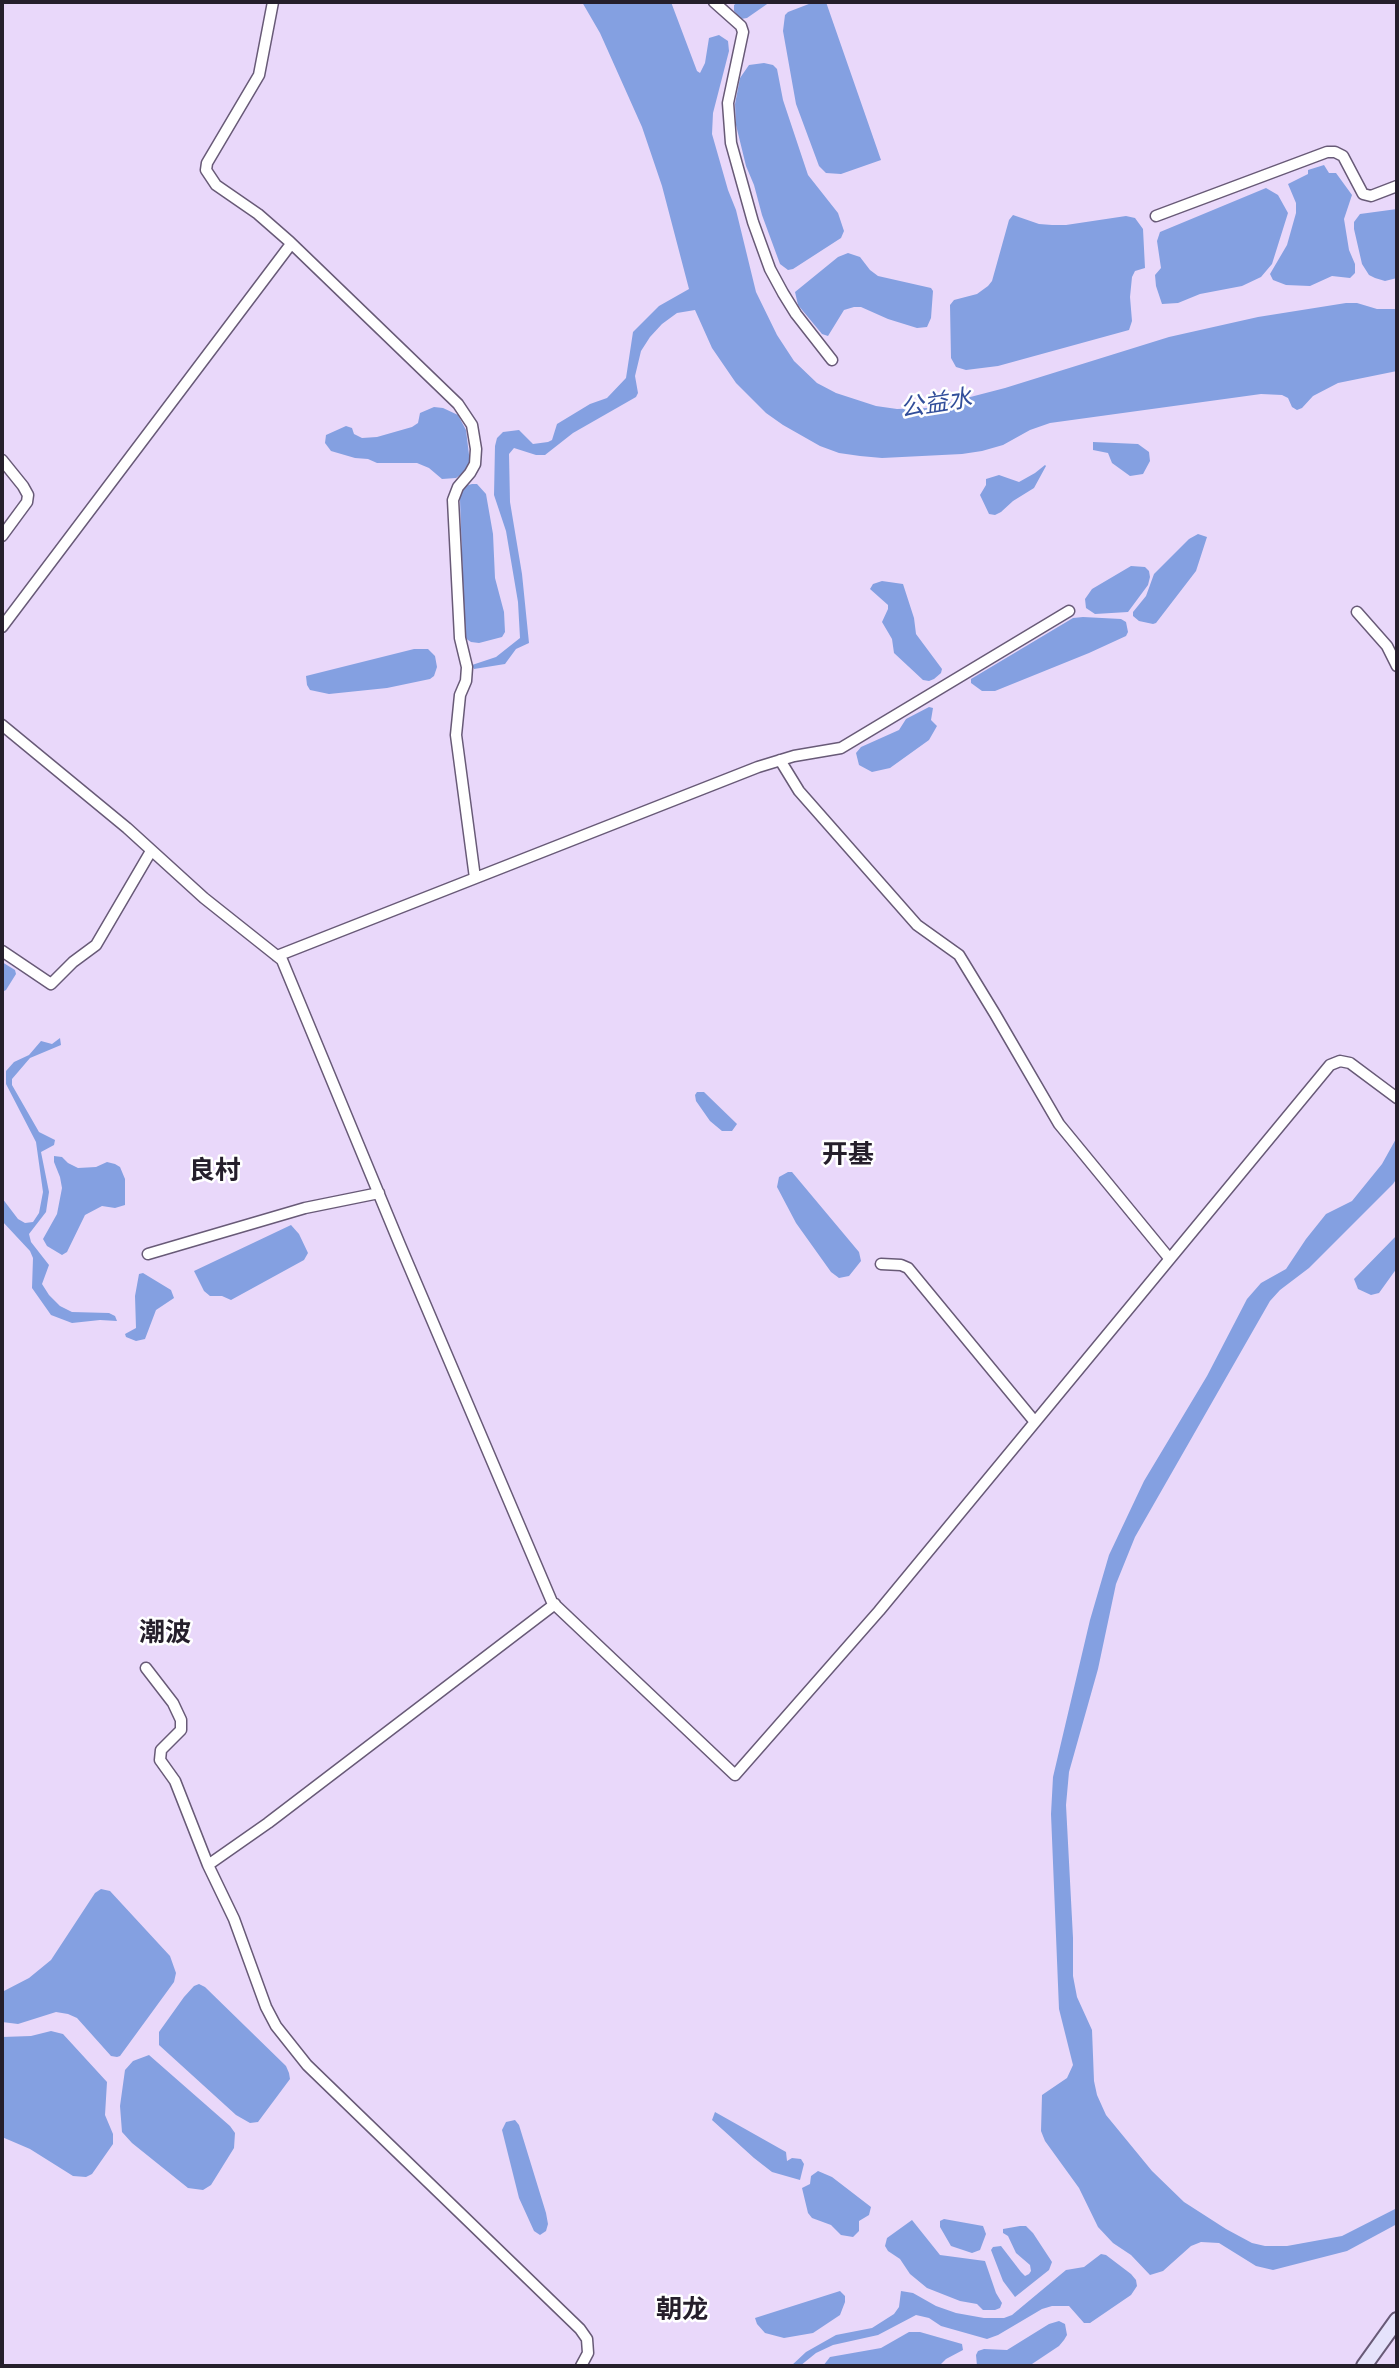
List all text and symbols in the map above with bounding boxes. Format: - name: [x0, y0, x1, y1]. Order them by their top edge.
- water label: 公益水: [898, 384, 974, 424]
- district label: 开基: [822, 1140, 874, 1172]
- district label: 良村: [189, 1156, 241, 1188]
- district label: 潮波: [139, 1618, 191, 1650]
- district label: 朝龙: [656, 2295, 708, 2327]

